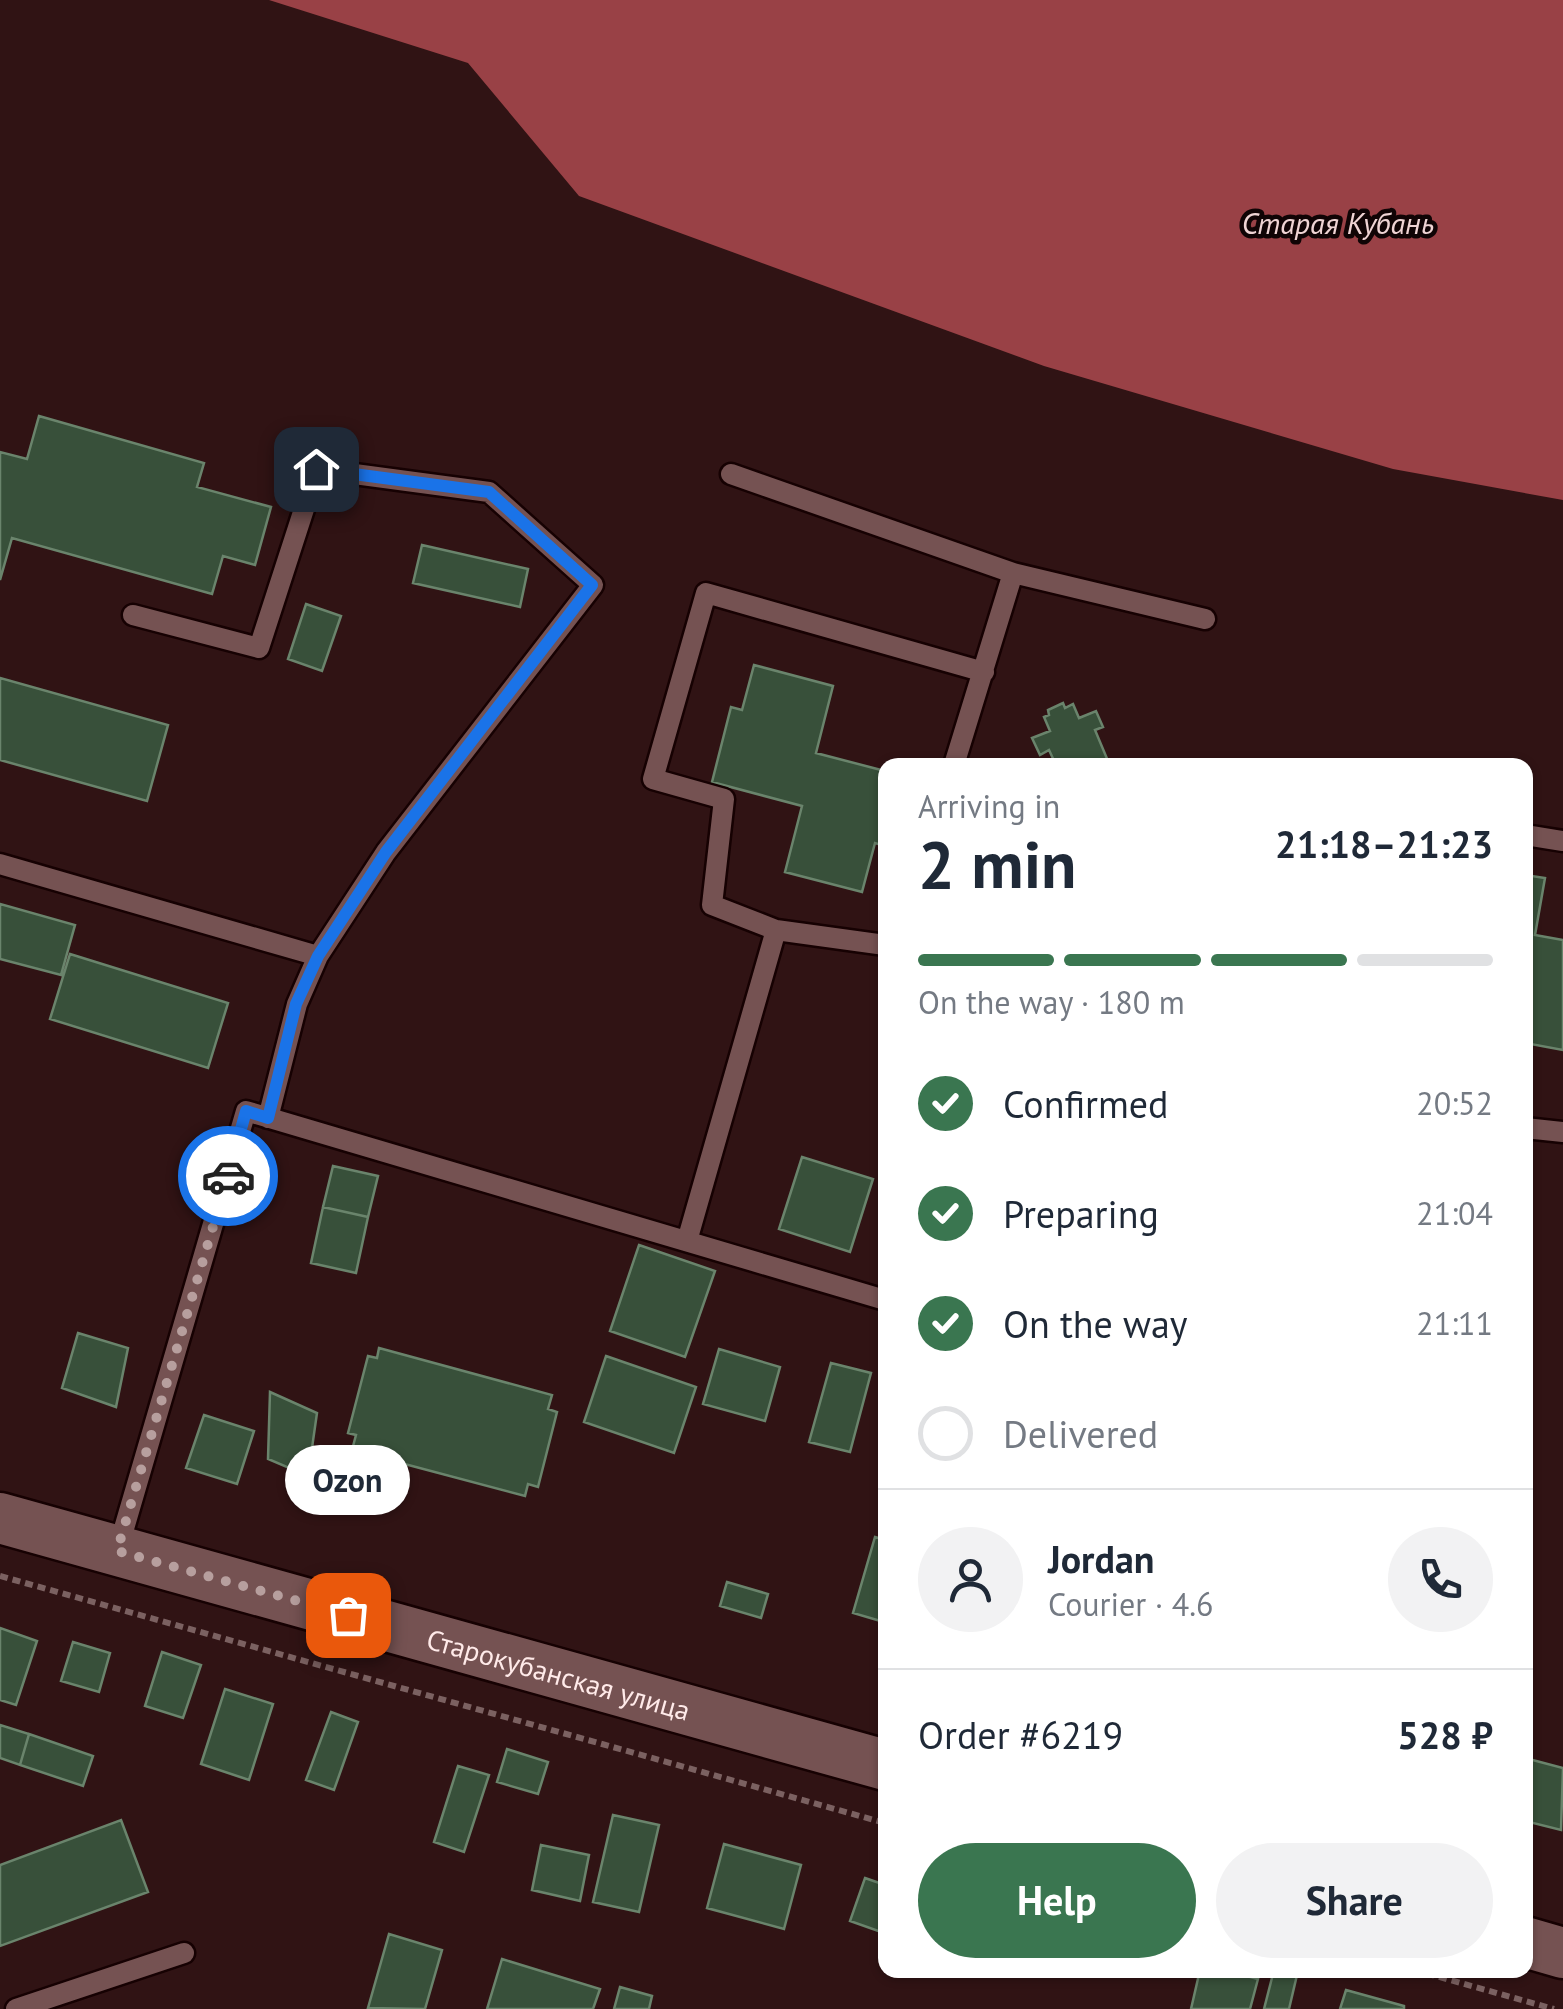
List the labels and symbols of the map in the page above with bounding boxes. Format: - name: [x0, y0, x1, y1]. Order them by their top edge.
- water label: Старая Кубань: [1242, 203, 1434, 242]
- pin: [274, 427, 359, 512]
- courier: [178, 1126, 278, 1226]
- callout: Ozon: [286, 1445, 410, 1515]
- pin: [306, 1573, 391, 1658]
- street label: Старокубанская улица: [423, 1620, 695, 1728]

